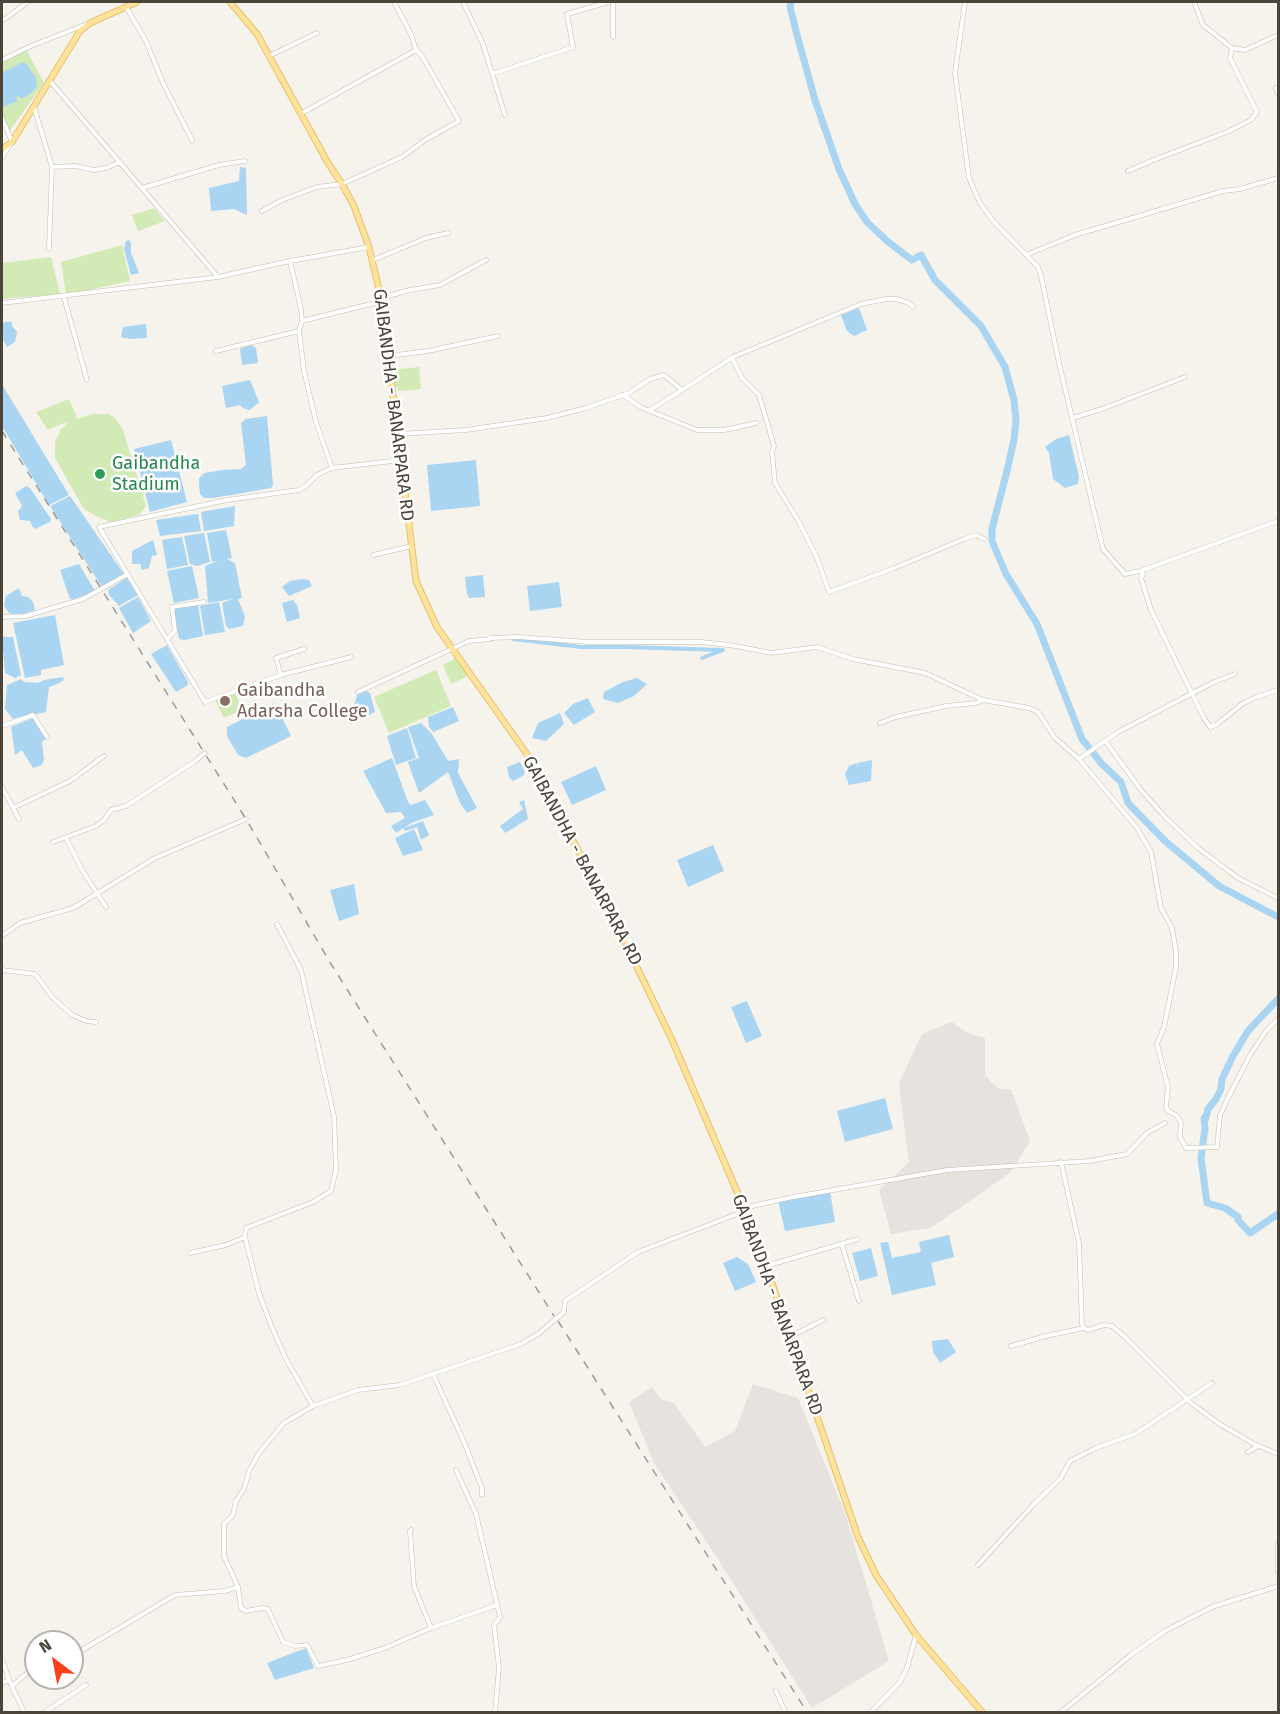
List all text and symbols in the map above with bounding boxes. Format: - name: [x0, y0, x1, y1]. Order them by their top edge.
- street label: GAIBANDHA - BANARPARA RD: [368, 287, 418, 523]
- place label: Gaibandha Stadium: [112, 453, 200, 496]
- marker: Gaibandha Stadium: [93, 467, 107, 481]
- place label: Gaibandha Adarsha College: [237, 680, 367, 722]
- marker: Gaibandha Adarsha College: [218, 694, 232, 708]
- street label: GAIBANDHA - BANARPARA RD: [517, 753, 647, 969]
- street label: GAIBANDHA - BANARPARA RD: [727, 1191, 827, 1419]
- north arrow: [24, 1630, 84, 1690]
- text: N: [36, 1635, 55, 1657]

